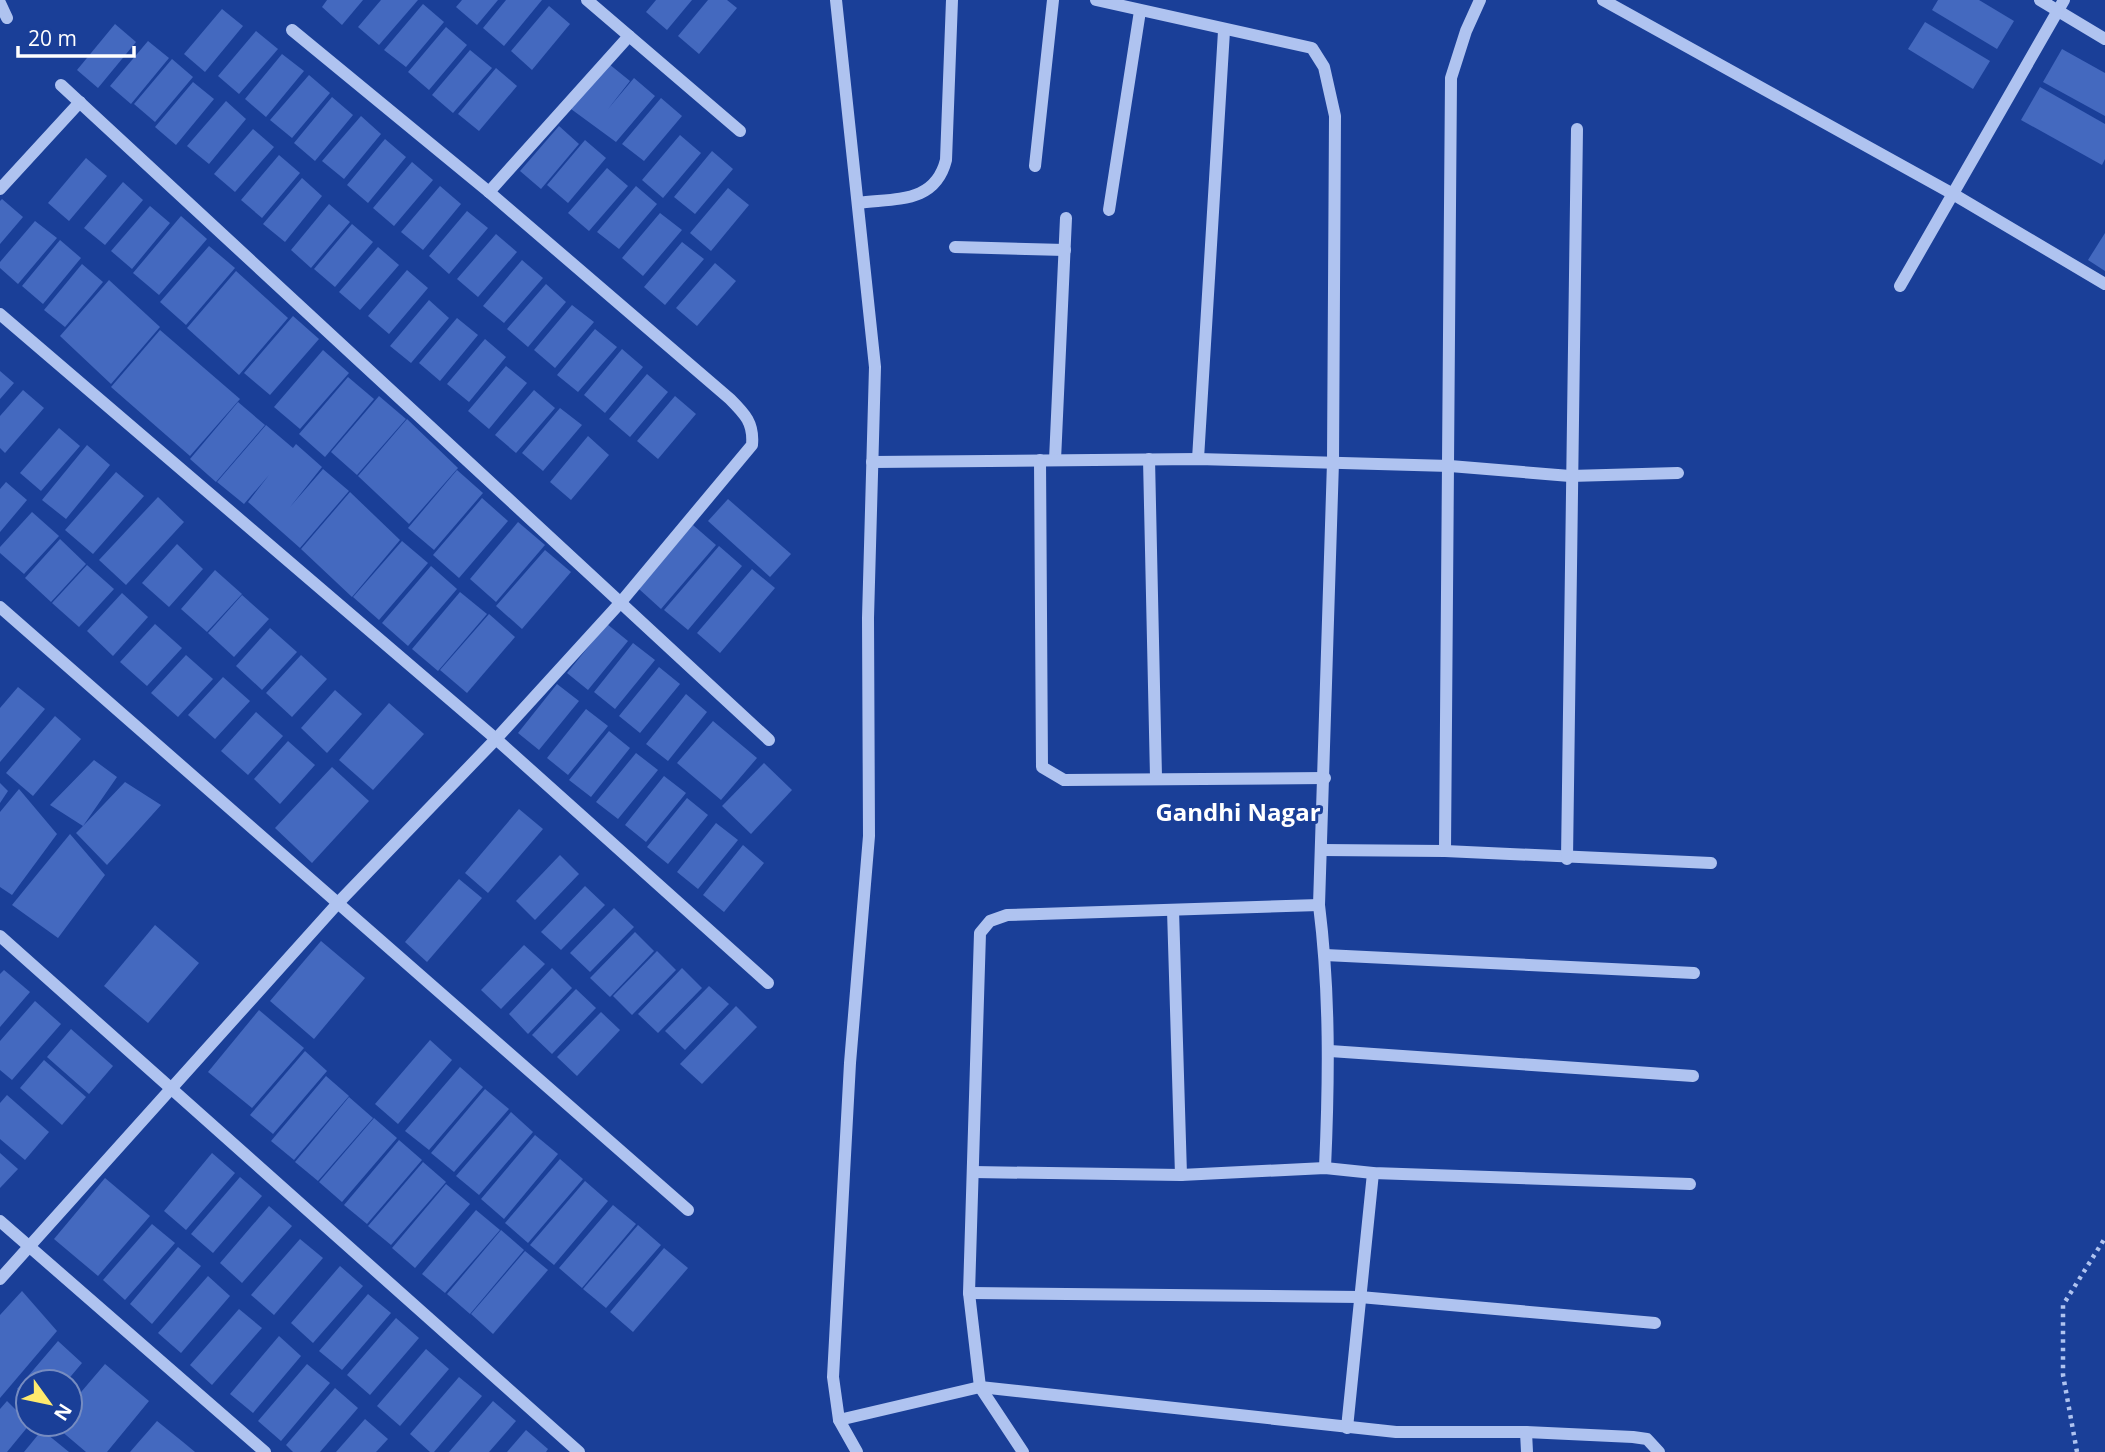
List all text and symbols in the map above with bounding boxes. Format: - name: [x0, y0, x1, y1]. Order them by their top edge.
- scale bar: [18, 14, 133, 58]
- text: 20 m: [28, 24, 77, 52]
- district label: Gandhi Nagar: [1155, 795, 1321, 828]
- north arrow: [14, 1368, 84, 1438]
- text: N: [48, 1399, 78, 1426]

